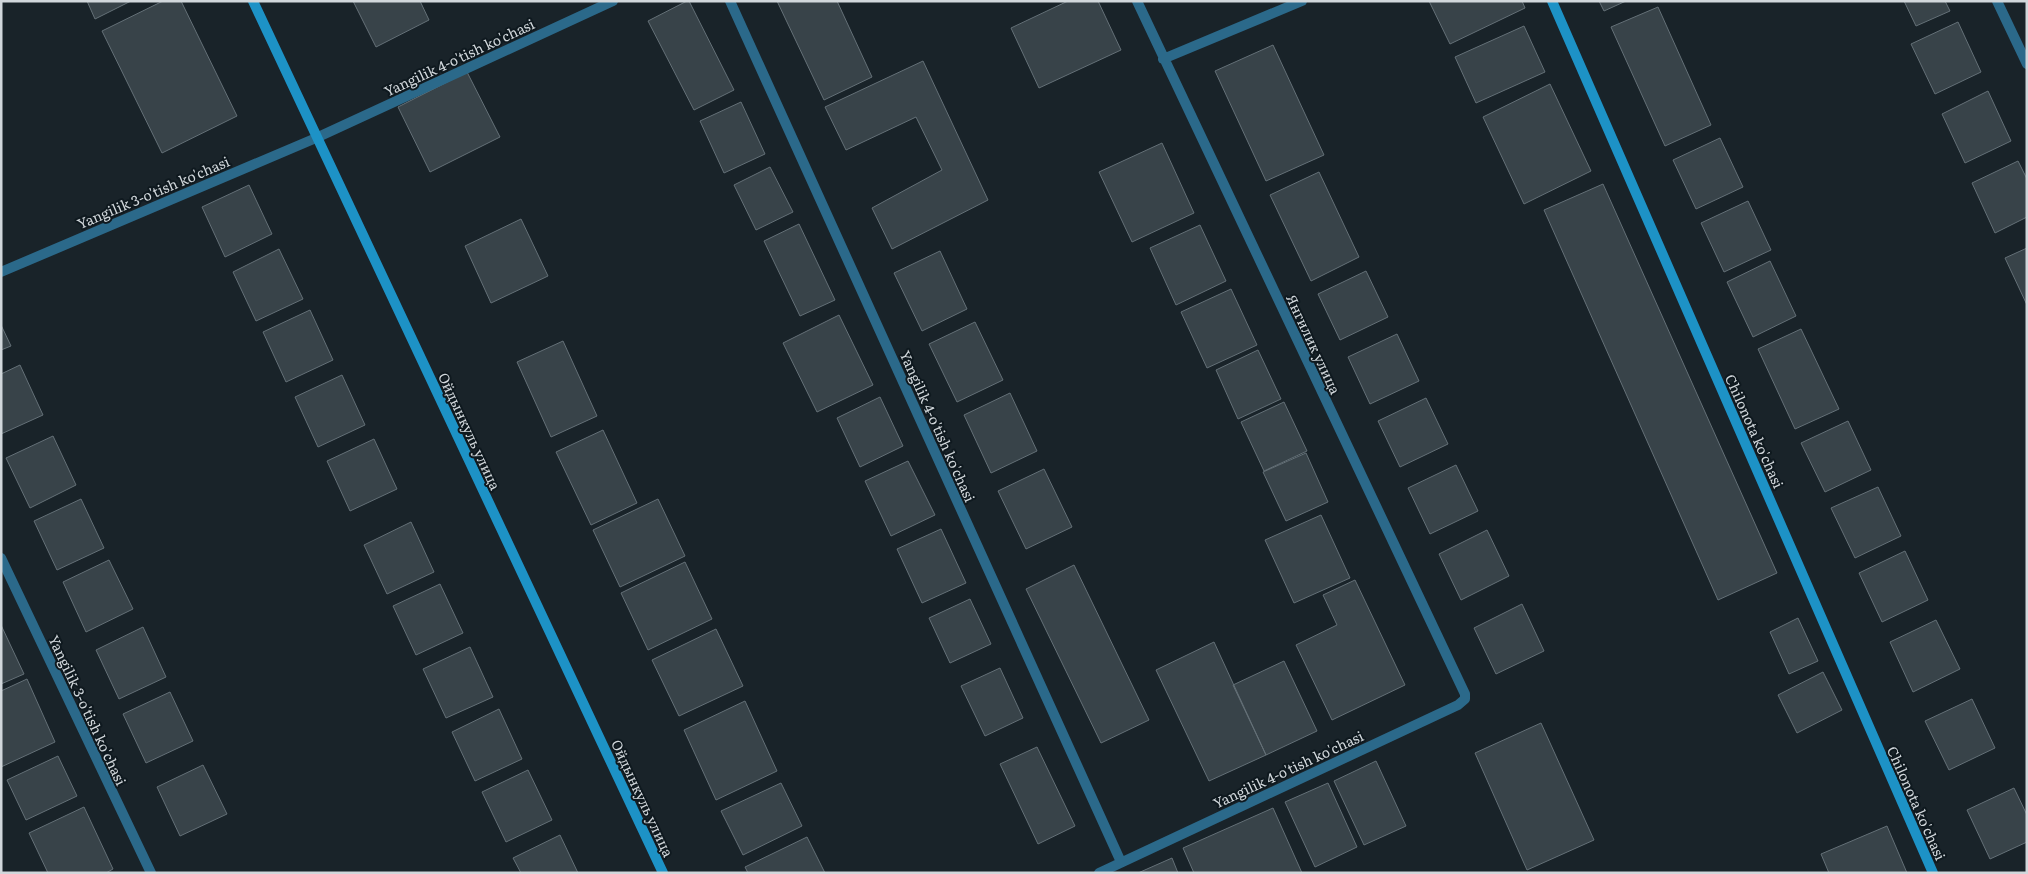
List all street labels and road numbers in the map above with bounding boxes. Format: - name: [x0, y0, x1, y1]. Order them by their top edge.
- street label: Yangilik 4-o'tish ko'chasi: [380, 13, 538, 101]
- street label: Yangilik 3-o'tish ko'chasi: [74, 151, 233, 233]
- street label: Янгилик улица: [1282, 291, 1346, 398]
- street label: Yangilik 4-o'tish ko'chasi: [896, 347, 981, 505]
- street label: Ойдынкуль улица: [434, 369, 506, 493]
- street label: Chilonota ko'chasi: [1721, 371, 1789, 491]
- street label: Yangilik 3-o'tish ko'chasi: [44, 632, 132, 789]
- street label: Yangilik 4-o'tish ko'chasi: [1209, 725, 1367, 813]
- street label: Ойдынкуль улица: [607, 736, 679, 860]
- street label: Chilonota ko'chasi: [1883, 743, 1951, 863]

